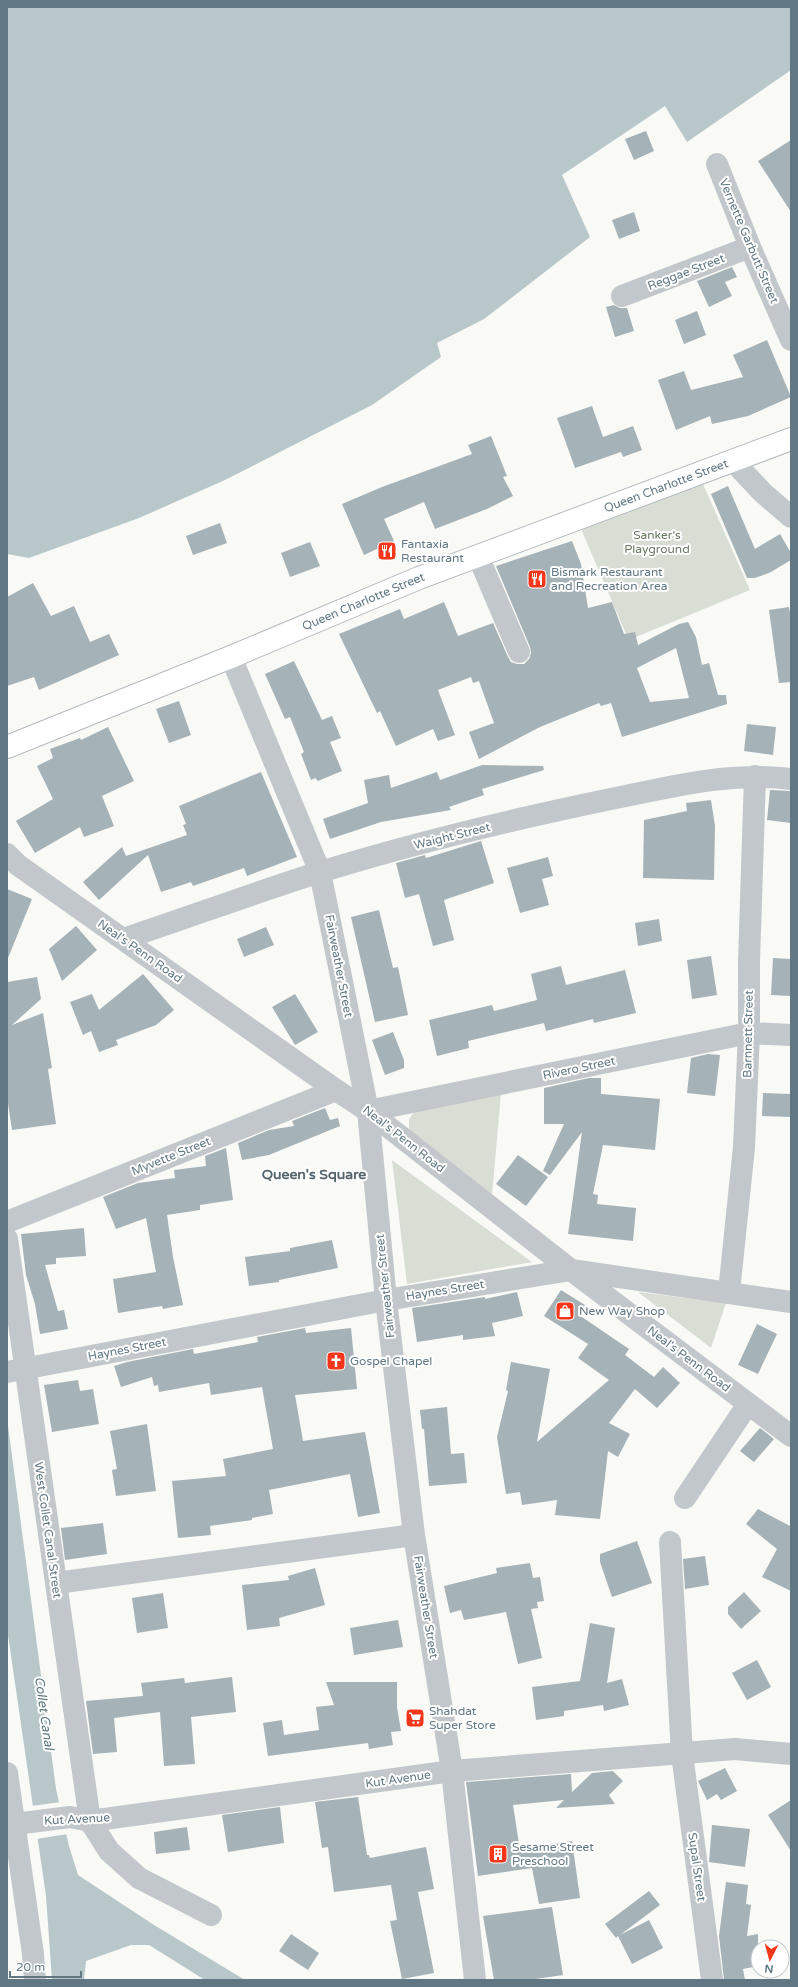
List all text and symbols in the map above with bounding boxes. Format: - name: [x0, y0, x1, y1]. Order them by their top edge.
- street label: Vernette Garbutt Street: [716, 177, 782, 306]
- street label: Reggae Street: [645, 251, 727, 293]
- street label: Queen Charlotte Street: [602, 456, 730, 515]
- park label: Sanker's Playground: [624, 528, 690, 556]
- place label: Fantaxia Restaurant: [401, 537, 464, 565]
- restaurant icon: Fantaxia Restaurant: [376, 540, 398, 562]
- place label: Bismark Restaurant and Recreation Area: [551, 565, 667, 593]
- restaurant icon: Bismark Restaurant and Recreation Area: [526, 568, 548, 590]
- street label: Queen Charlotte Street: [300, 569, 427, 633]
- street label: Waight Street: [412, 820, 492, 852]
- street label: Fairweather Street: [322, 914, 356, 1019]
- street label: Neal's Penn Road: [95, 917, 185, 985]
- street label: Barnnett Street: [740, 990, 756, 1078]
- street label: Rivero Street: [541, 1053, 617, 1083]
- street label: Neal's Penn Road: [360, 1103, 448, 1175]
- street label: Myvette Street: [129, 1134, 213, 1178]
- district label: Queen's Square: [262, 1166, 366, 1183]
- street label: Fairweather Street: [373, 1233, 397, 1339]
- street label: Haynes Street: [405, 1277, 486, 1303]
- shop icon: New Way Shop: [554, 1300, 576, 1322]
- place label: New Way Shop: [579, 1304, 665, 1318]
- street label: Neal's Penn Road: [645, 1323, 733, 1395]
- street label: Haynes Street: [87, 1334, 168, 1363]
- church icon: Gospel Chapel: [325, 1350, 347, 1372]
- place label: Gospel Chapel: [350, 1354, 432, 1368]
- street label: West Collet Canal Street: [32, 1461, 65, 1599]
- street label: Fairweather Street: [411, 1554, 441, 1660]
- water label: Collet Canal: [31, 1676, 57, 1752]
- place label: Shahdat Super Store: [429, 1704, 496, 1732]
- supermarket icon: Shahdat Super Store: [404, 1707, 426, 1729]
- street label: Kut Avenue: [364, 1767, 432, 1791]
- street label: Kut Avenue: [44, 1810, 111, 1828]
- street label: Supal Street: [685, 1832, 709, 1903]
- place label: Sesame Street Preschool: [512, 1840, 594, 1868]
- building icon: Sesame Street Preschool: [487, 1843, 509, 1865]
- north arrow: [750, 1939, 790, 1979]
- scale bar: [10, 1953, 81, 1979]
- text: 20 m: [16, 1960, 45, 1974]
- text: N: [764, 1962, 774, 1975]

